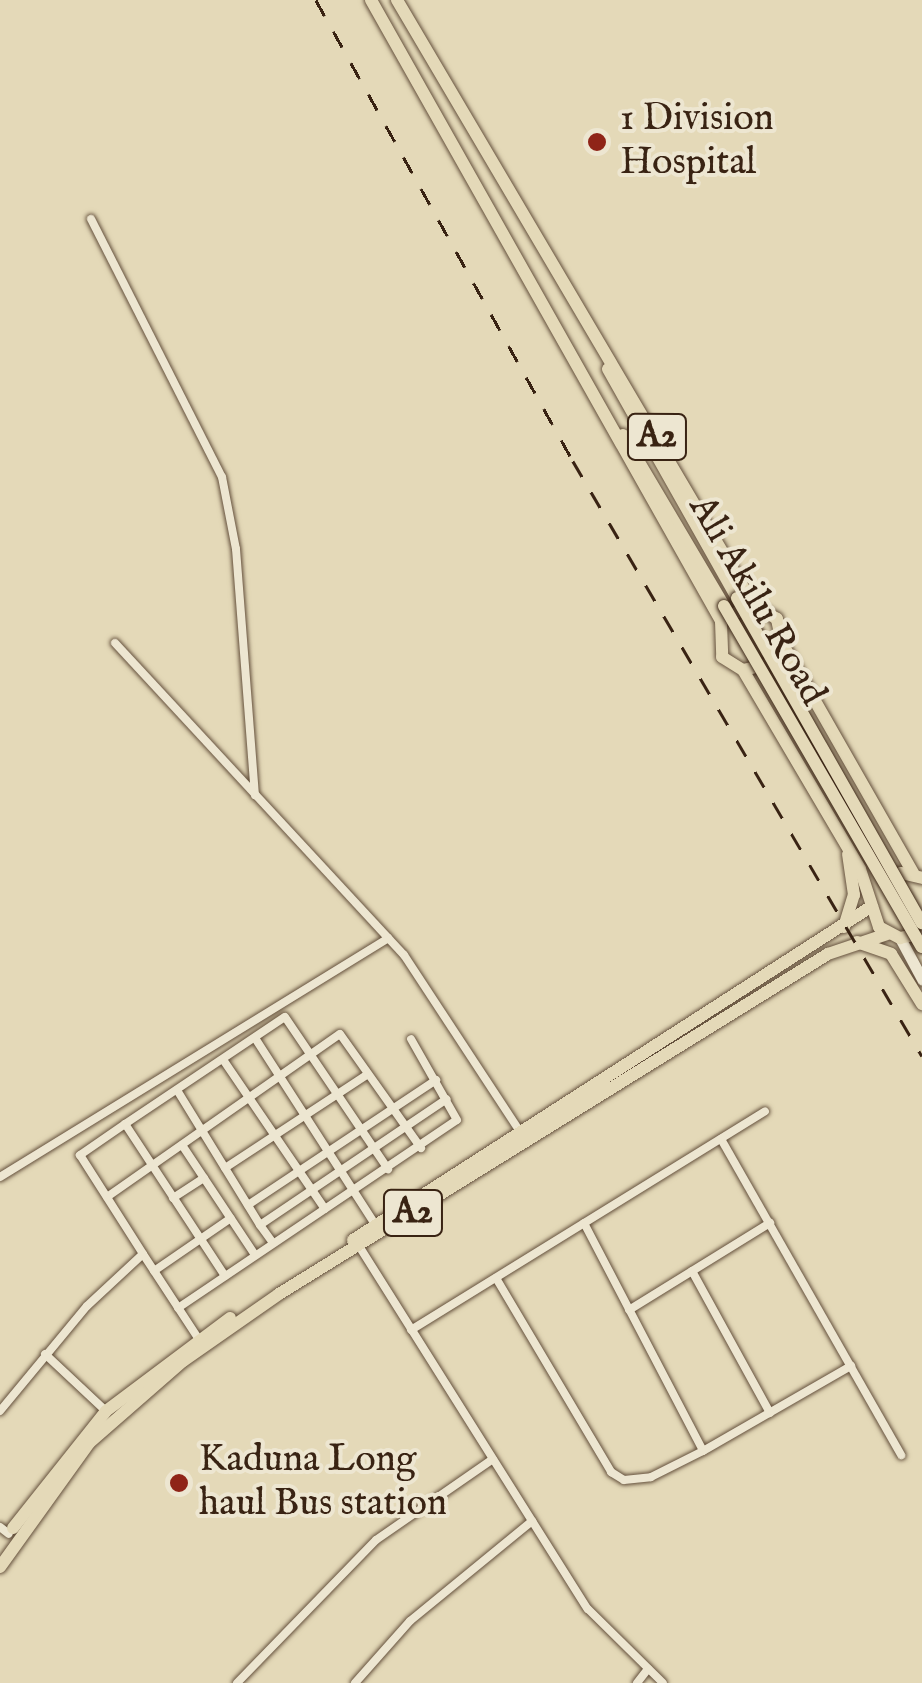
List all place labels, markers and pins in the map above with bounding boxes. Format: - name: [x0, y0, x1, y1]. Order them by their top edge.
- place label: 1 Division Hospital: [620, 97, 774, 186]
- marker: 1 Division Hospital: [584, 129, 610, 155]
- place label: Kaduna Long haul Bus station: [199, 1438, 447, 1528]
- marker: Kaduna Long haul Bus station: [168, 1472, 190, 1494]

